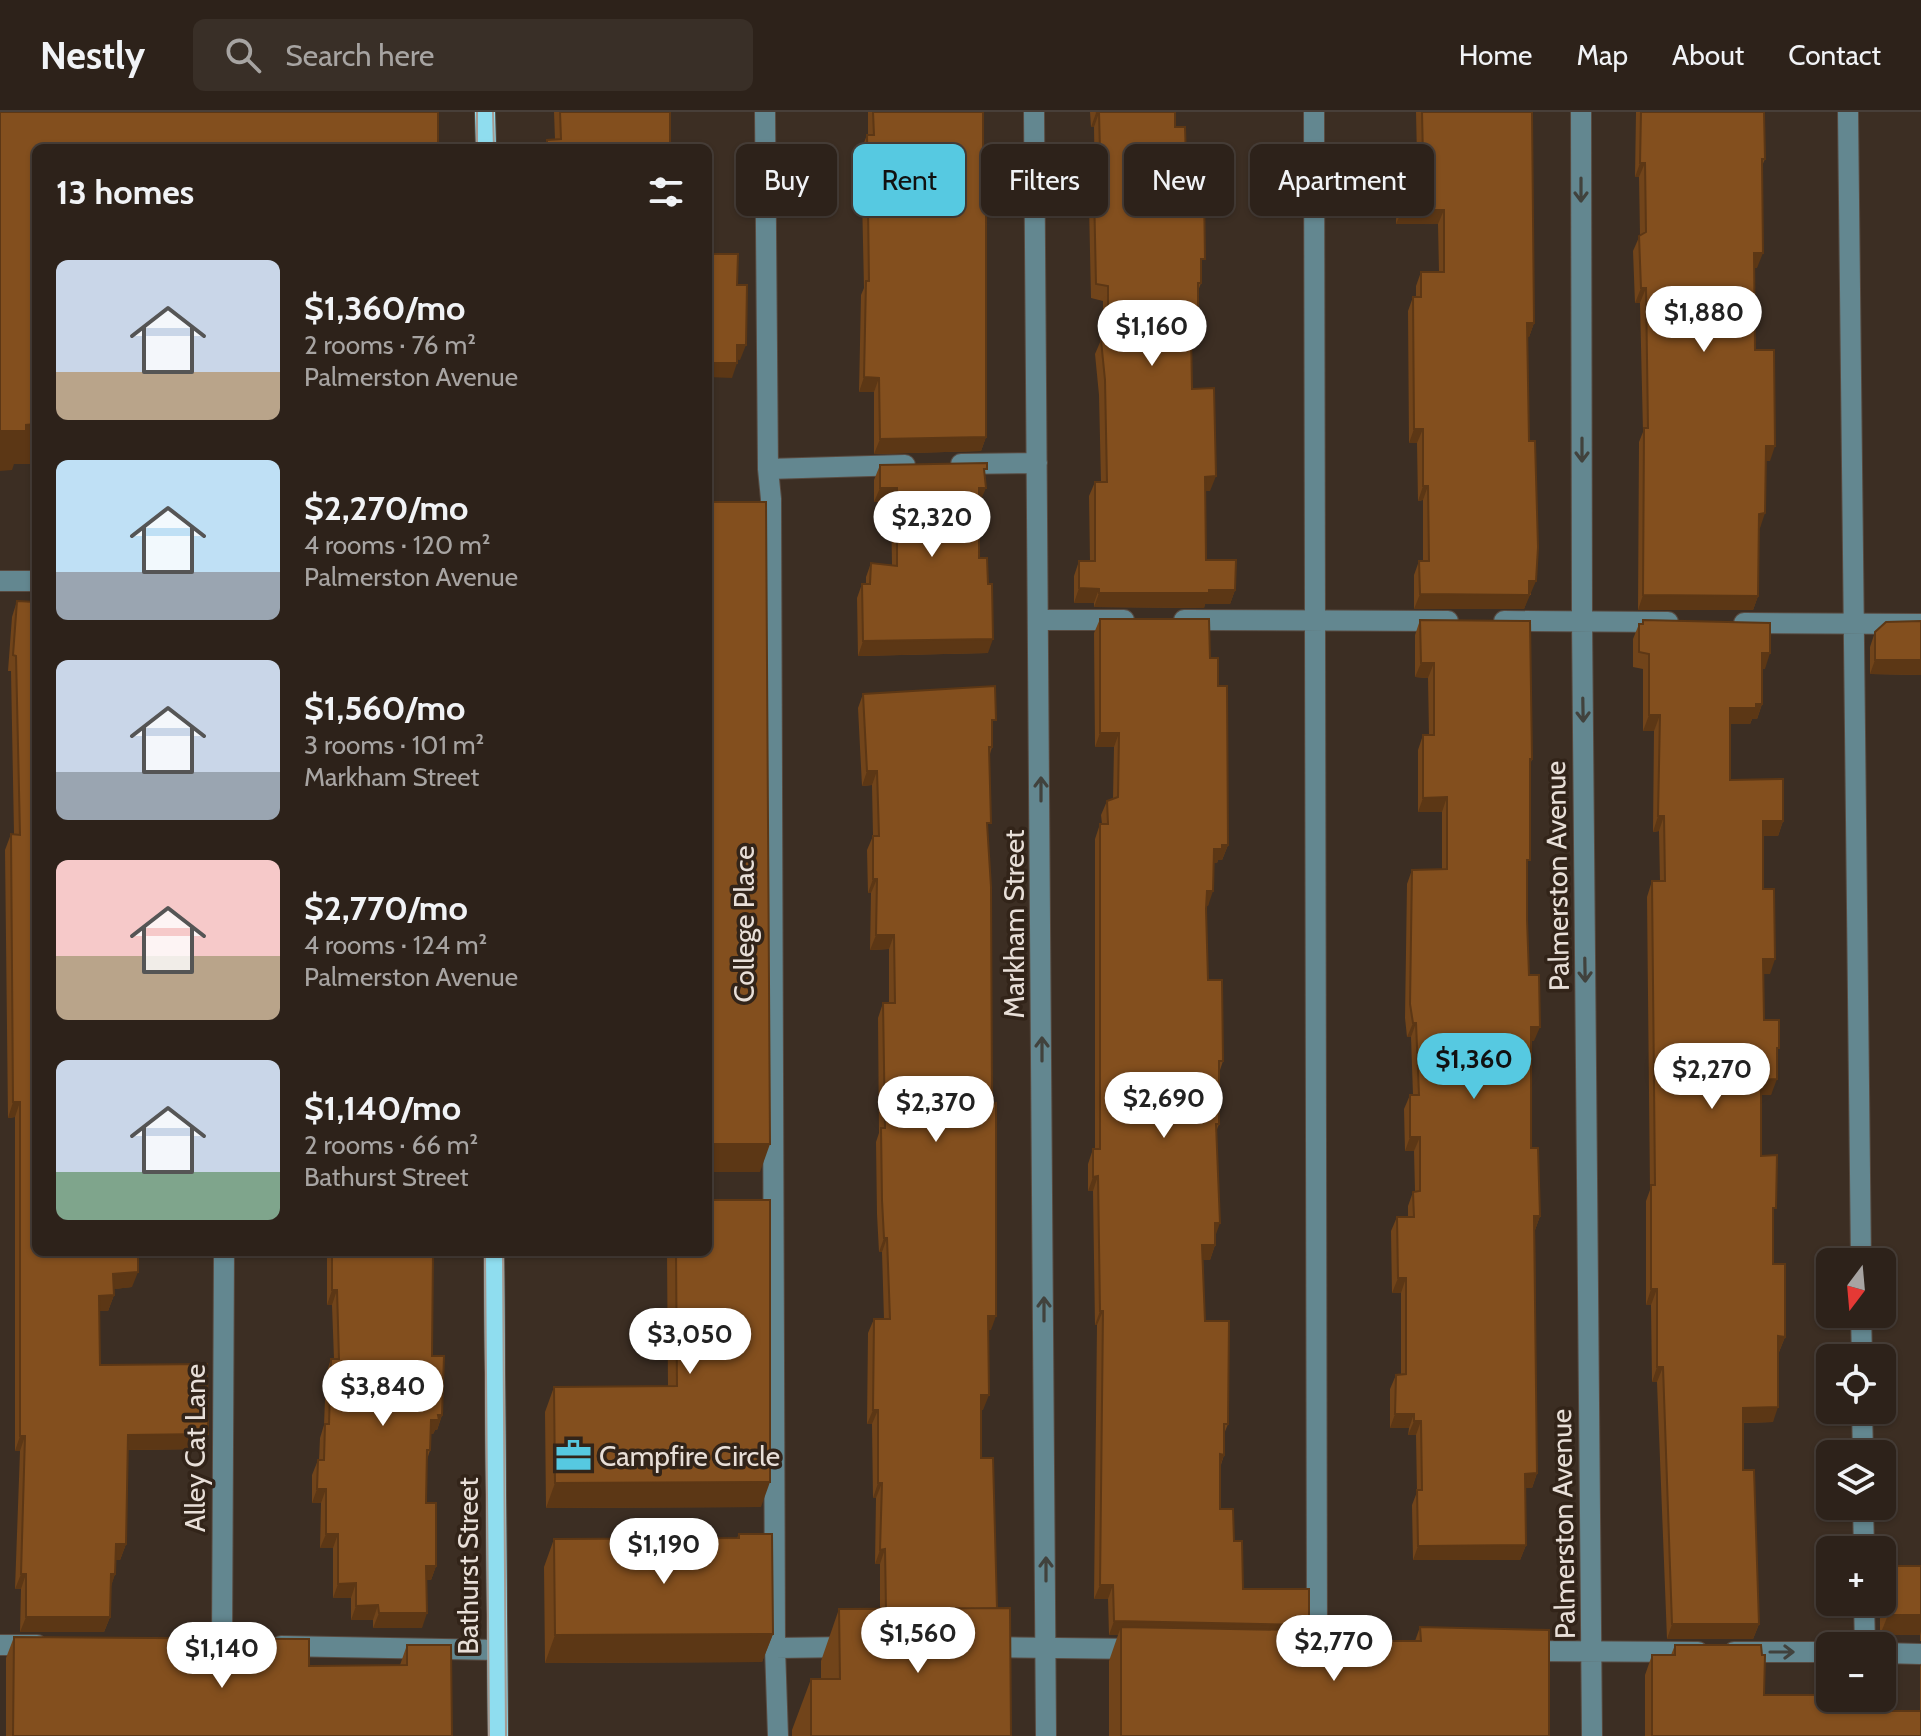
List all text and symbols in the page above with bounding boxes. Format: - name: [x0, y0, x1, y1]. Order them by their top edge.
- search box: [193, 19, 753, 91]
- text: Nestly: [40, 32, 145, 79]
- icon: search: [221, 33, 265, 77]
- text: Search here: [285, 37, 434, 74]
- text: Home: [1459, 38, 1532, 72]
- text: Map: [1576, 38, 1628, 72]
- text: About: [1672, 38, 1744, 72]
- text: Contact: [1788, 38, 1881, 72]
- chip: Buy: [736, 144, 837, 216]
- chip: Rent: [853, 144, 965, 216]
- chip: Filters: [981, 144, 1108, 216]
- chip: New: [1124, 144, 1234, 216]
- chip: Apartment: [1250, 144, 1434, 216]
- icon: filters: [644, 170, 688, 214]
- text: 13 homes: [56, 171, 194, 213]
- one-way arrow: [1573, 176, 1589, 203]
- pin: $1,880: [1639, 286, 1769, 354]
- text: $1,360/mo: [304, 287, 465, 329]
- icon: home: [120, 292, 216, 388]
- text: $1,880: [1664, 296, 1744, 328]
- pin: $1,160: [1087, 300, 1217, 368]
- text: $1,160: [1116, 310, 1188, 342]
- text: 2 rooms · 76 m²: [304, 329, 476, 361]
- text: Palmerston Avenue: [304, 361, 518, 393]
- one-way arrow: [1574, 436, 1590, 463]
- text: $2,270/mo: [304, 487, 468, 529]
- pin: $2,320: [867, 491, 997, 559]
- icon: home: [120, 492, 216, 588]
- text: $2,320: [892, 501, 973, 533]
- text: 4 rooms · 120 m²: [304, 529, 490, 561]
- text: Palmerston Avenue: [304, 561, 518, 593]
- text: $1,560/mo: [304, 687, 465, 729]
- icon: home: [120, 692, 216, 788]
- one-way arrow: [1575, 696, 1591, 723]
- text: 3 rooms · 101 m²: [304, 729, 484, 761]
- street label: Palmerston Avenue: [1538, 760, 1576, 992]
- text: Markham Street: [304, 761, 479, 793]
- one-way arrow: [1033, 776, 1049, 803]
- street label: Markham Street: [997, 830, 1031, 1018]
- street label: College Place: [727, 845, 761, 1003]
- text: $2,770/mo: [304, 887, 468, 929]
- icon: home: [120, 892, 216, 988]
- text: 4 rooms · 124 m²: [304, 929, 487, 961]
- one-way arrow: [1578, 956, 1593, 983]
- text: Palmerston Avenue: [304, 961, 518, 993]
- pin: $1,360: [1409, 1033, 1539, 1101]
- one-way arrow: [1035, 1036, 1050, 1063]
- text: $1,360: [1435, 1043, 1513, 1075]
- pin: $2,270: [1647, 1043, 1777, 1111]
- text: $2,270: [1672, 1053, 1752, 1085]
- pin: $2,690: [1099, 1072, 1229, 1140]
- pin: $2,370: [871, 1076, 1001, 1144]
- text: $2,690: [1123, 1082, 1205, 1114]
- text: $2,370: [896, 1086, 976, 1118]
- text: $1,140/mo: [304, 1087, 461, 1129]
- icon: home: [120, 1092, 216, 1188]
- text: 2 rooms · 66 m²: [304, 1129, 478, 1161]
- text: Bathurst Street: [304, 1161, 469, 1193]
- north arrow: [1816, 1248, 1896, 1328]
- map controls: [1816, 1248, 1896, 1712]
- one-way arrow: [1036, 1296, 1052, 1323]
- pin: $3,050: [625, 1308, 755, 1376]
- text: $3,050: [647, 1318, 733, 1350]
- button: locate: [1816, 1344, 1896, 1424]
- pin: $3,840: [318, 1360, 448, 1428]
- street label: Alley Cat Lane: [178, 1364, 212, 1532]
- text: $3,840: [340, 1370, 426, 1402]
- street label: Palmerston Avenue: [1544, 1408, 1582, 1640]
- office icon: Campfire Circle: [554, 1437, 592, 1475]
- place label: Campfire Circle: [599, 1439, 780, 1473]
- button: layers: [1816, 1440, 1896, 1520]
- street label: Bathurst Street: [451, 1477, 485, 1655]
- pin: $1,190: [599, 1518, 729, 1586]
- text: $1,190: [628, 1528, 700, 1560]
- button: +: [1816, 1536, 1896, 1616]
- one-way arrow: [1038, 1556, 1054, 1583]
- pin: $1,560: [853, 1607, 983, 1675]
- pin: $2,770: [1269, 1615, 1399, 1683]
- text: $1,560: [879, 1617, 957, 1649]
- pin: $1,140: [157, 1622, 287, 1690]
- text: $2,770: [1294, 1625, 1374, 1657]
- text: $1,140: [185, 1632, 259, 1664]
- button: −: [1816, 1632, 1896, 1712]
- one-way arrow: [1768, 1644, 1795, 1660]

